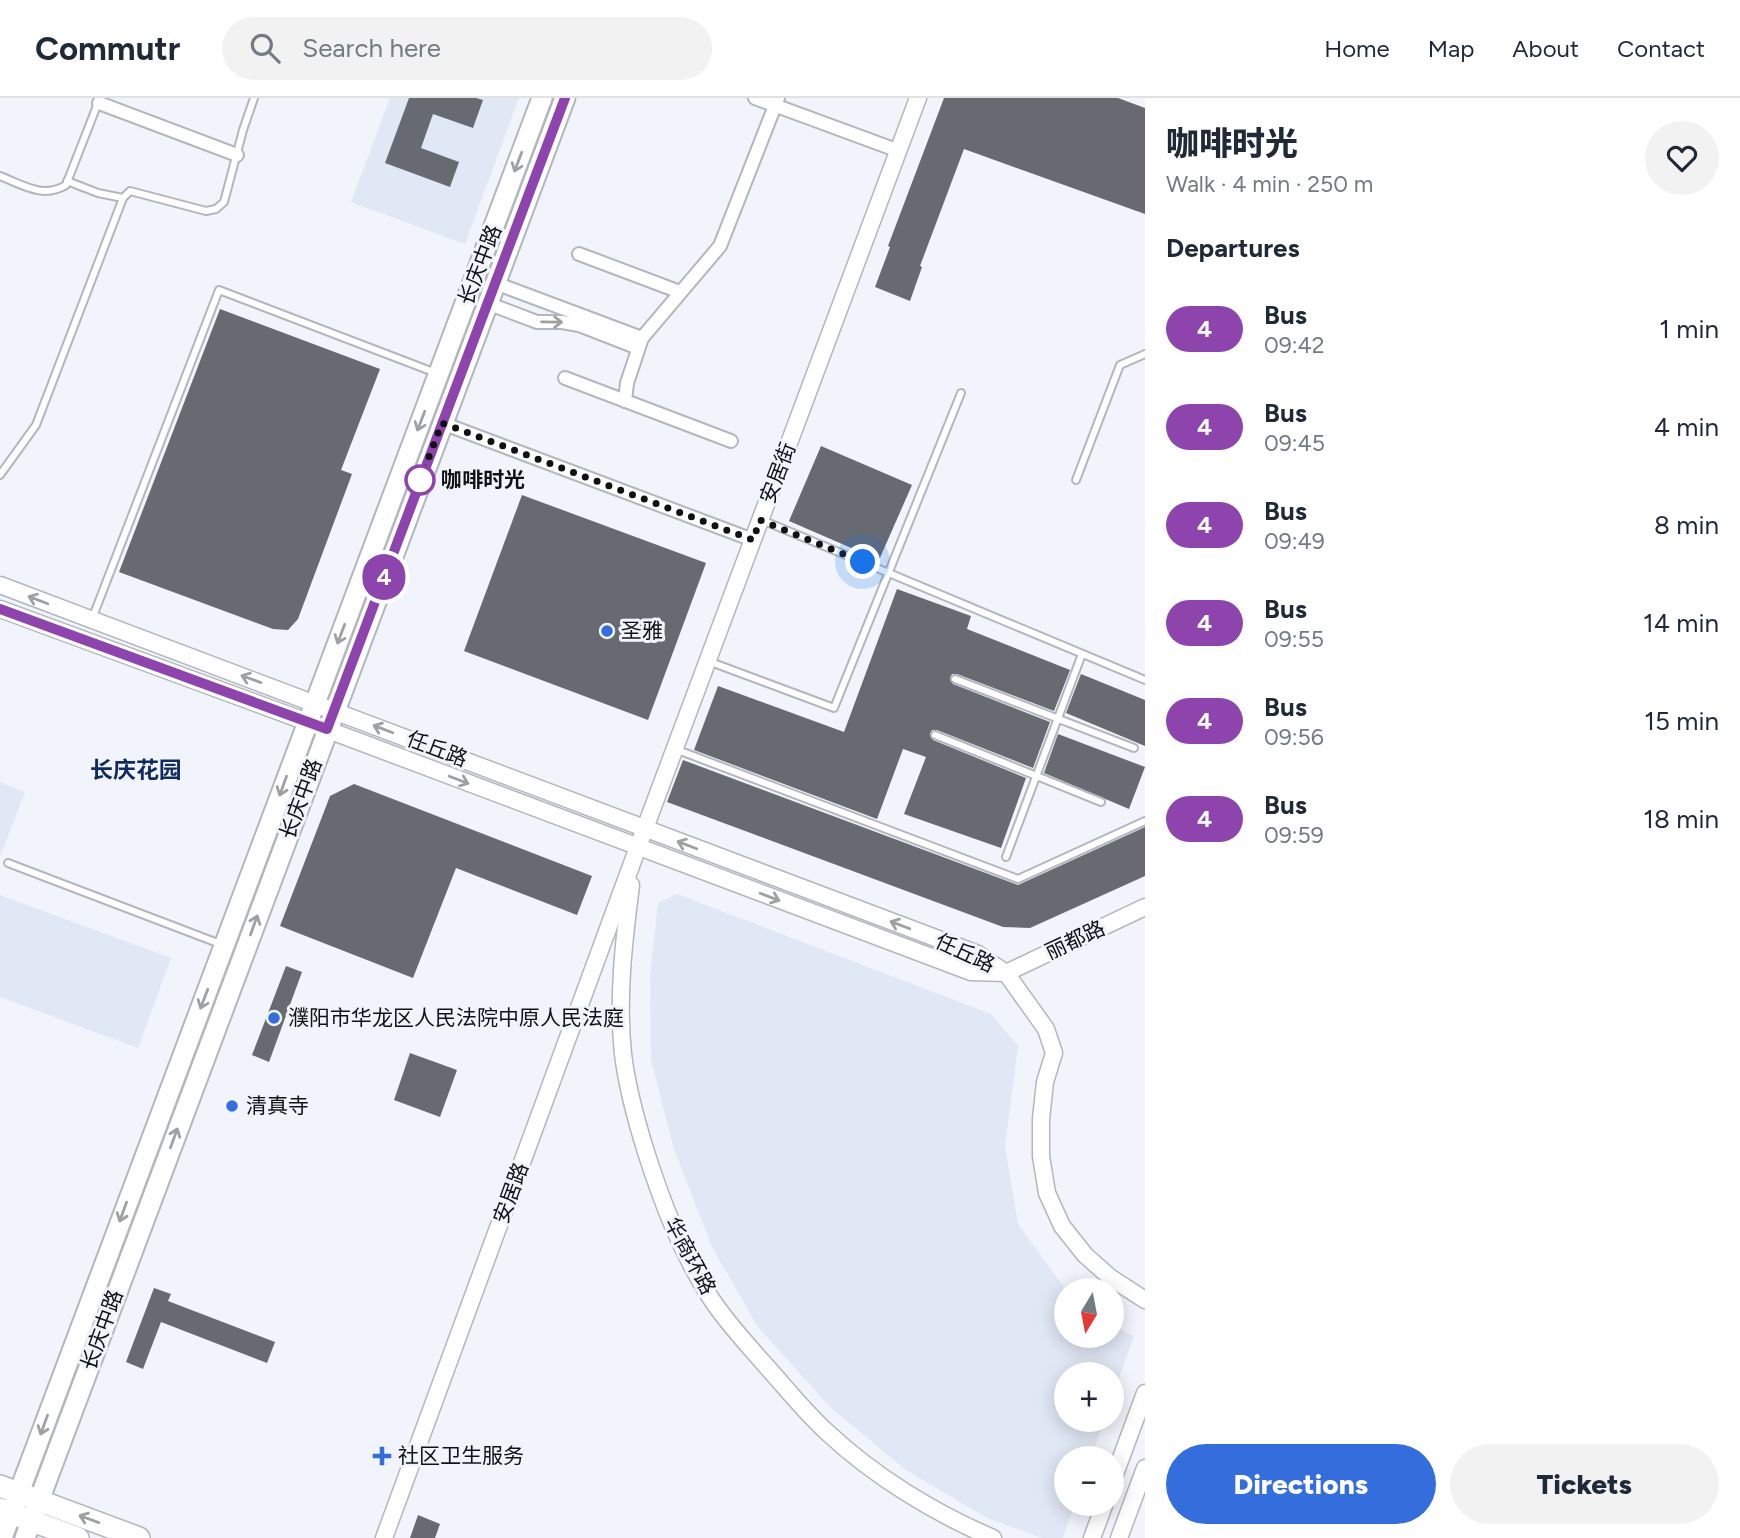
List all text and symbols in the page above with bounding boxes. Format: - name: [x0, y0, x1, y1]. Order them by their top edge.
- search box: [222, 17, 712, 80]
- text: Commutr: [35, 29, 180, 68]
- icon: search: [246, 29, 284, 67]
- text: Search here: [302, 32, 441, 64]
- text: Home: [1324, 34, 1390, 63]
- text: Map: [1428, 34, 1474, 63]
- text: About: [1512, 34, 1579, 63]
- text: Contact: [1617, 34, 1705, 63]
- button: heart: [1645, 121, 1719, 195]
- text: 咖啡时光: [1166, 124, 1298, 163]
- one-way arrow: [511, 150, 524, 172]
- text: Walk · 4 min · 250 m: [1166, 170, 1373, 198]
- street label: 长庆中路: [453, 221, 506, 309]
- text: Departures: [1166, 232, 1300, 264]
- text: Bus: [1264, 299, 1307, 331]
- text: 1 min: [1659, 313, 1719, 345]
- text: 4: [1197, 314, 1212, 343]
- one-way arrow: [540, 315, 563, 329]
- text: 09:42: [1264, 331, 1325, 359]
- text: Bus: [1264, 397, 1307, 429]
- one-way arrow: [414, 409, 426, 431]
- text: 4 min: [1654, 411, 1719, 443]
- text: 4: [1197, 412, 1212, 441]
- text: 09:45: [1264, 429, 1325, 457]
- street label: 安居街: [755, 439, 800, 507]
- marker: 咖啡时光: [405, 465, 435, 495]
- place label: 咖啡时光: [441, 467, 525, 492]
- text: Bus: [1264, 495, 1307, 527]
- text: 8 min: [1654, 509, 1719, 541]
- text: 4: [1197, 510, 1212, 539]
- text: 09:49: [1264, 527, 1325, 555]
- your location: [845, 544, 880, 579]
- line badge: 4: [361, 554, 407, 600]
- text: 4: [376, 562, 392, 591]
- one-way arrow: [27, 593, 49, 605]
- text: Bus: [1264, 593, 1307, 625]
- text: 14 min: [1643, 607, 1719, 639]
- text: 4: [1197, 608, 1212, 637]
- place label: 圣雅: [621, 618, 663, 643]
- one-way arrow: [334, 622, 346, 644]
- marker: 圣雅: [599, 623, 615, 639]
- text: 09:55: [1264, 625, 1324, 653]
- one-way arrow: [240, 672, 262, 684]
- text: Bus: [1264, 691, 1307, 723]
- text: 15 min: [1644, 705, 1719, 737]
- text: 4: [1197, 706, 1212, 735]
- one-way arrow: [372, 721, 394, 734]
- text: 09:56: [1264, 723, 1324, 751]
- street label: 任丘路: [403, 726, 471, 771]
- street label: 长庆中路: [274, 755, 327, 843]
- district label: 长庆花园: [90, 756, 182, 784]
- one-way arrow: [276, 774, 289, 796]
- one-way arrow: [448, 774, 470, 787]
- text: Bus: [1264, 789, 1307, 821]
- text: 18 min: [1643, 803, 1719, 835]
- text: 4: [1197, 804, 1212, 833]
- text: 09:59: [1264, 821, 1324, 849]
- one-way arrow: [676, 838, 698, 850]
- one-way arrow: [759, 892, 781, 904]
- one-way arrow: [248, 915, 261, 937]
- street label: 丽都路: [1041, 915, 1109, 964]
- one-way arrow: [889, 917, 911, 930]
- street label: 任丘路: [931, 928, 999, 977]
- one-way arrow: [197, 988, 210, 1010]
- place label: 濮阳市华龙区人民法院中原人民法庭: [288, 1005, 624, 1030]
- marker: 濮阳市华龙区人民法院中原人民法庭: [266, 1010, 282, 1026]
- place label: 清真寺: [246, 1093, 309, 1118]
- marker: 清真寺: [224, 1098, 240, 1114]
- one-way arrow: [169, 1128, 181, 1150]
- street label: 安居路: [488, 1159, 533, 1227]
- one-way arrow: [116, 1200, 129, 1222]
- street label: 华商环路: [660, 1213, 721, 1299]
- north arrow: [1054, 1278, 1124, 1348]
- map controls: [1054, 1278, 1124, 1516]
- street label: 长庆中路: [75, 1286, 128, 1374]
- button: +: [1054, 1362, 1124, 1432]
- one-way arrow: [37, 1414, 49, 1436]
- place label: 社区卫生服务: [398, 1443, 524, 1468]
- button: Directions: [1166, 1444, 1436, 1524]
- button: Tickets: [1450, 1444, 1719, 1524]
- marker: 社区卫生服务: [372, 1446, 392, 1466]
- button: −: [1054, 1446, 1124, 1516]
- one-way arrow: [79, 1512, 101, 1525]

